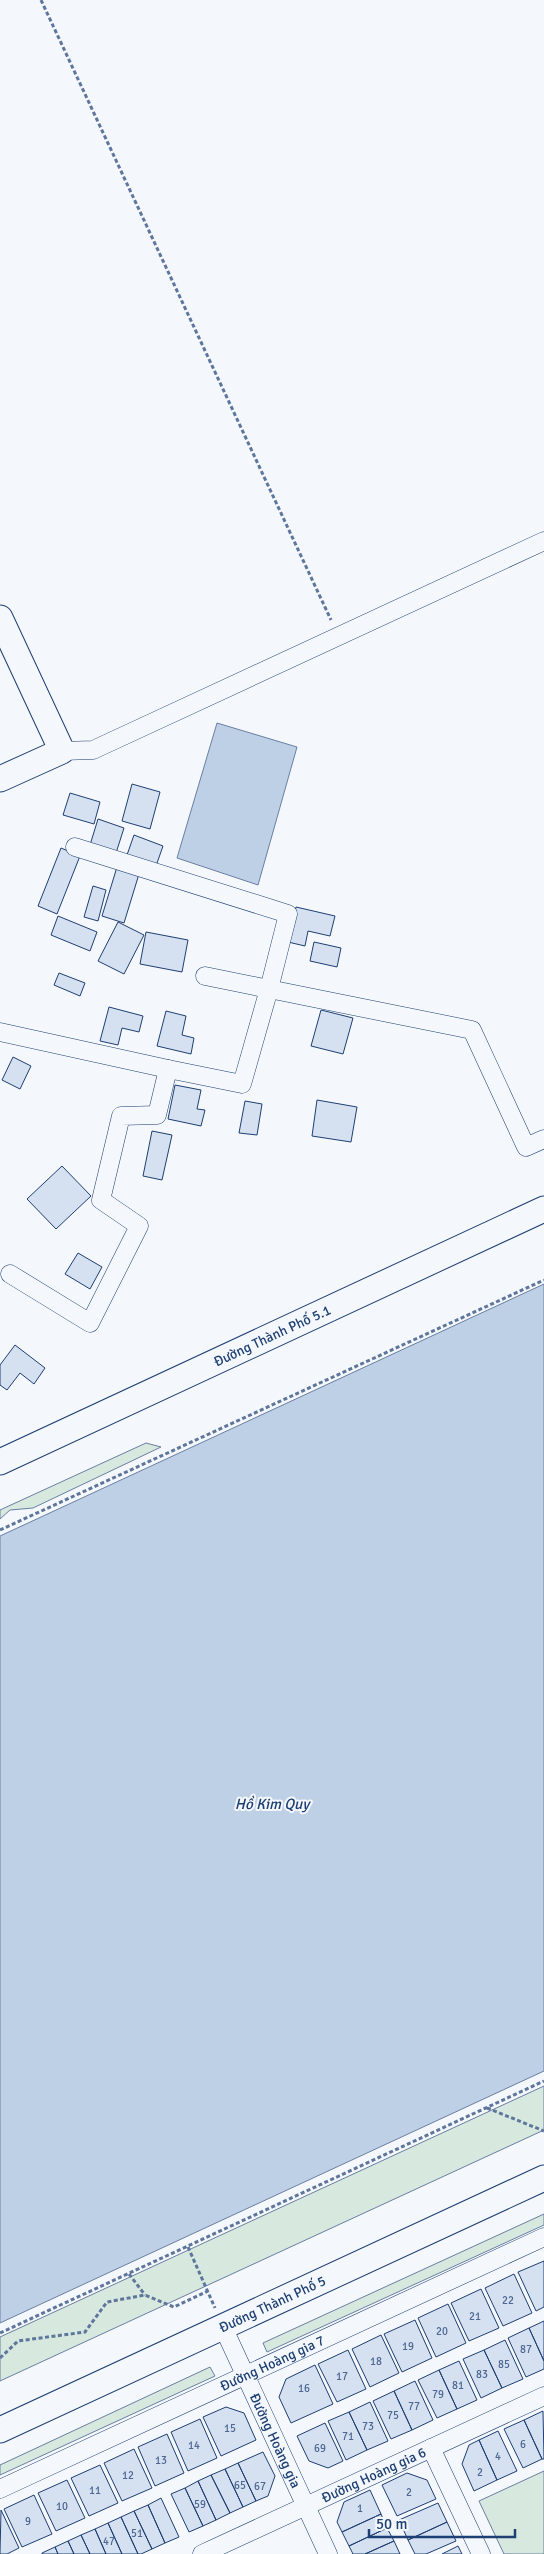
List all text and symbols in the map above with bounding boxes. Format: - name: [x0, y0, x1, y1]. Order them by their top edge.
- street label: Đường Thành Phố 5.1: [211, 1301, 333, 1370]
- water label: Hồ Kim Quy: [235, 1795, 311, 1813]
- street label: Đường Thành Phố 5: [216, 2272, 329, 2336]
- house number: 22: [502, 2294, 514, 2307]
- house number: 21: [469, 2310, 481, 2323]
- house number: 20: [436, 2325, 448, 2338]
- street label: Đường Hoàng gia 7: [217, 2332, 327, 2395]
- house number: 19: [402, 2340, 414, 2353]
- house number: 87: [520, 2343, 532, 2356]
- house number: 18: [370, 2355, 382, 2368]
- house number: 85: [498, 2358, 510, 2371]
- house number: 83: [476, 2368, 488, 2381]
- house number: 17: [336, 2370, 348, 2383]
- house number: 81: [452, 2379, 464, 2392]
- house number: 16: [298, 2382, 310, 2395]
- house number: 79: [432, 2388, 444, 2401]
- street label: Đường Hoàng gia: [246, 2390, 304, 2491]
- house number: 77: [408, 2400, 420, 2413]
- house number: 75: [387, 2409, 399, 2422]
- house number: 73: [362, 2420, 374, 2433]
- house number: 15: [224, 2422, 236, 2435]
- house number: 71: [342, 2430, 354, 2443]
- house number: 6: [520, 2438, 526, 2451]
- house number: 14: [188, 2439, 200, 2452]
- house number: 69: [314, 2442, 326, 2455]
- street label: Đường Hoàng gia 6: [319, 2444, 429, 2507]
- house number: 4: [495, 2450, 501, 2463]
- house number: 13: [155, 2454, 167, 2467]
- house number: 2: [477, 2466, 483, 2479]
- house number: 12: [122, 2469, 134, 2482]
- house number: 65: [234, 2479, 246, 2492]
- house number: 67: [254, 2480, 266, 2493]
- house number: 11: [89, 2484, 101, 2497]
- house number: 2: [406, 2486, 412, 2499]
- house number: 59: [194, 2498, 206, 2511]
- house number: 10: [56, 2500, 68, 2513]
- house number: 1: [357, 2502, 363, 2515]
- scale bar: [369, 2506, 515, 2538]
- house number: 9: [25, 2515, 31, 2528]
- text: 50 m: [376, 2515, 407, 2533]
- house number: 51: [131, 2527, 143, 2540]
- house number: 47: [103, 2535, 115, 2548]

